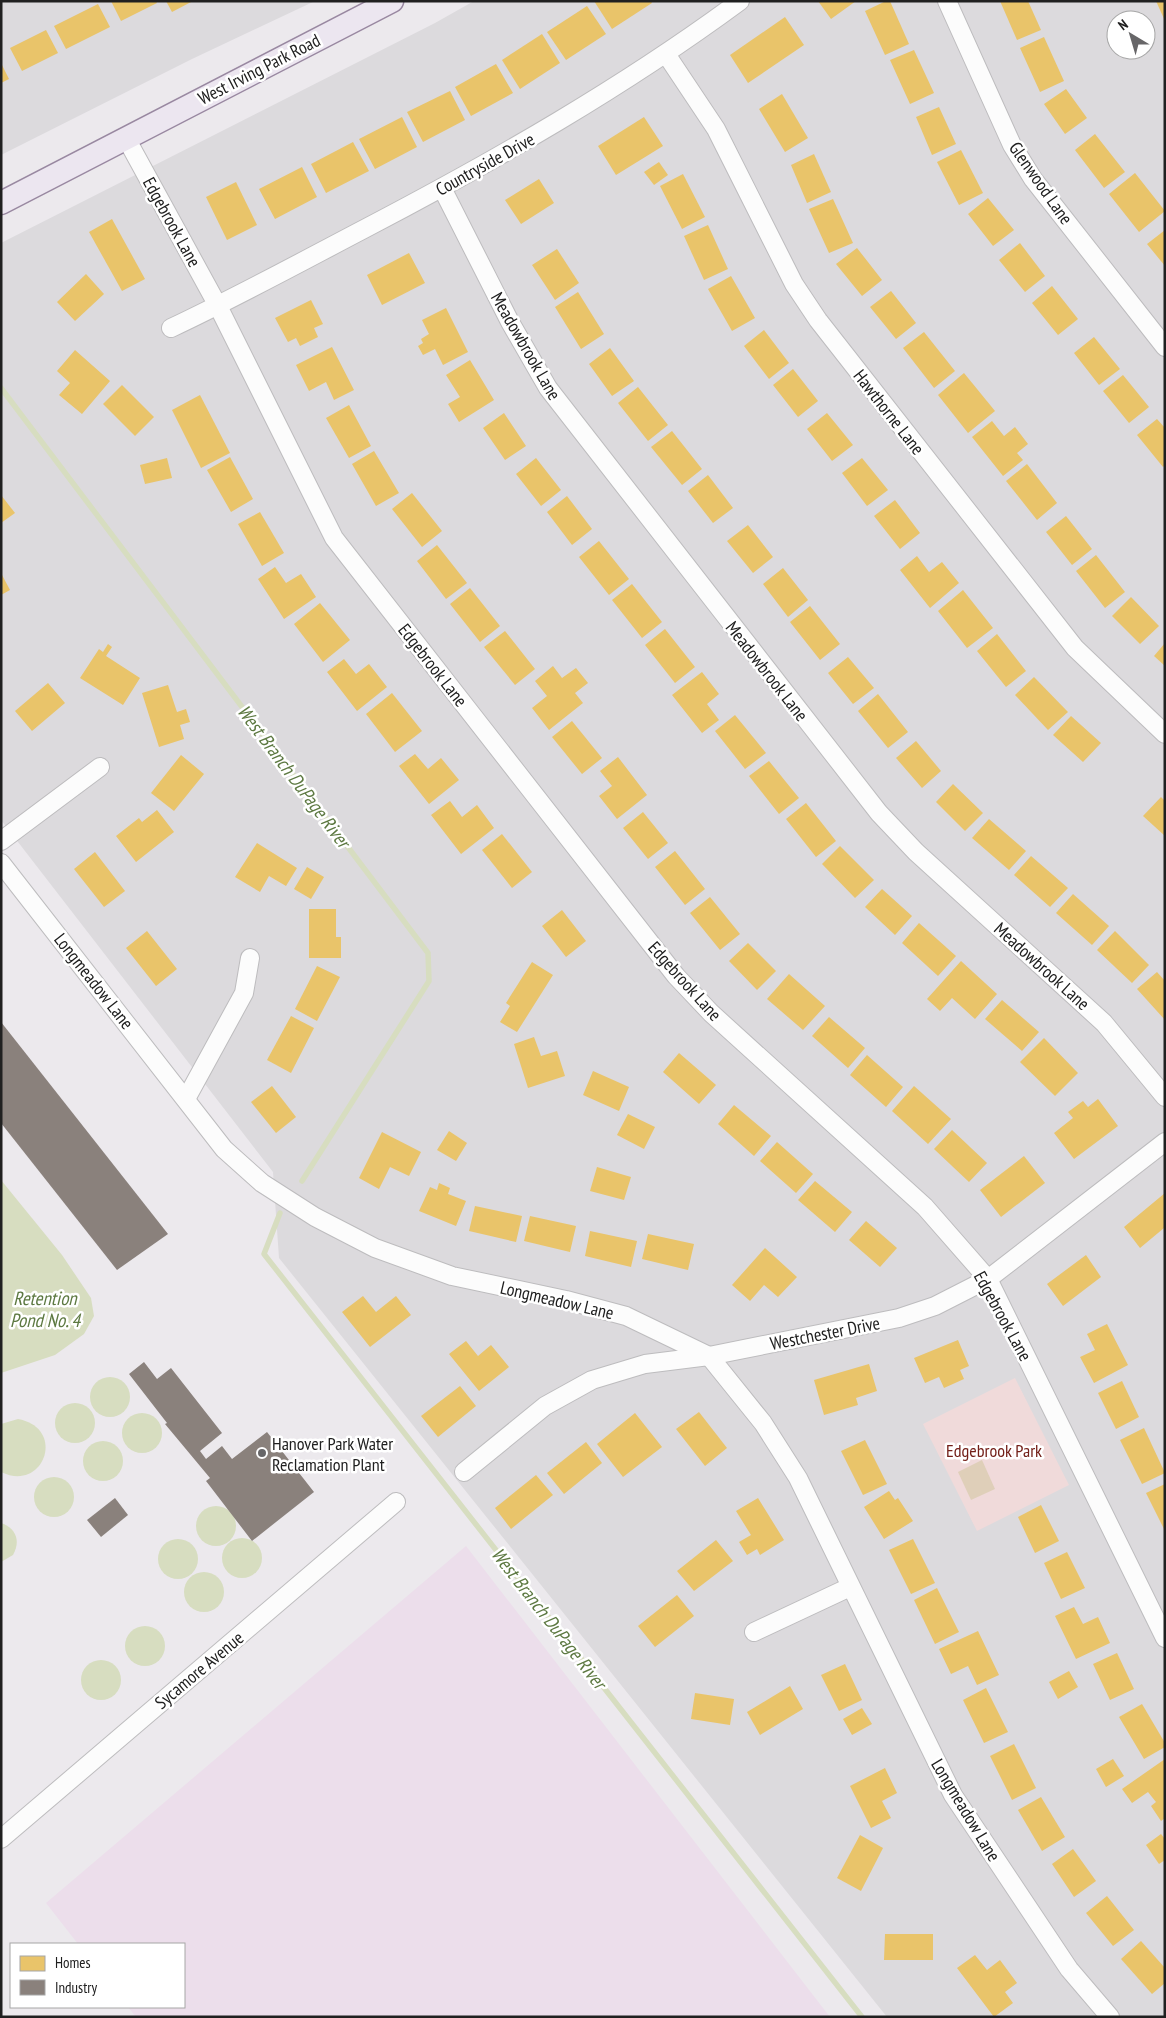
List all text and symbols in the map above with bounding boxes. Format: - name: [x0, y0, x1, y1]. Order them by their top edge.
- north arrow: [1106, 10, 1156, 60]
- text: N: [1114, 15, 1132, 34]
- street label: West Irving Park Road: [194, 28, 324, 110]
- street label: Countryside Drive: [431, 127, 539, 201]
- street label: Glenwood Lane: [1004, 137, 1078, 229]
- street label: Edgebrook Lane: [138, 173, 206, 271]
- street label: Meadowbrook Lane: [486, 288, 566, 404]
- street label: Hawthorne Lane: [849, 365, 929, 459]
- street label: Meadowbrook Lane: [721, 616, 813, 726]
- street label: Edgebrook Lane: [393, 619, 473, 711]
- water label: West Branch DuPage River: [233, 700, 357, 854]
- street label: Meadowbrook Lane: [990, 917, 1094, 1015]
- street label: Longmeadow Lane: [49, 928, 139, 1034]
- street label: Edgebrook Lane: [643, 936, 727, 1026]
- street label: Edgebrook Lane: [969, 1267, 1037, 1365]
- street label: Longmeadow Lane: [498, 1276, 616, 1324]
- water label: Retention Pond No. 4: [10, 1286, 81, 1332]
- street label: Westchester Drive: [768, 1311, 882, 1355]
- place label: Hanover Park Water Reclamation Plant: [272, 1432, 393, 1476]
- park label: Edgebrook Park: [946, 1439, 1042, 1462]
- marker: Hanover Park Water Reclamation Plant: [256, 1447, 268, 1459]
- water label: West Branch DuPage River: [486, 1543, 613, 1696]
- street label: Sycamore Avenue: [150, 1626, 248, 1714]
- street label: Longmeadow Lane: [926, 1754, 1006, 1866]
- legend: [10, 1943, 185, 2008]
- text: Homes: [55, 1953, 91, 1972]
- text: Industry: [55, 1978, 97, 1997]

